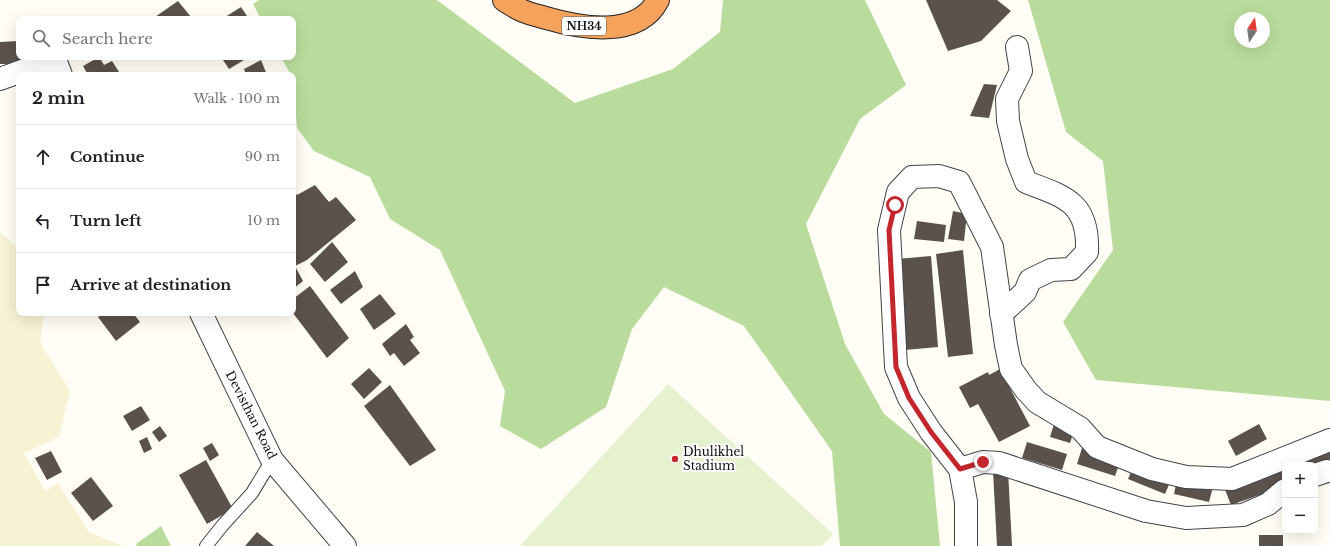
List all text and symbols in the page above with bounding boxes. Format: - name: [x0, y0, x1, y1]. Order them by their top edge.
- north arrow: [1234, 12, 1270, 48]
- search box: [16, 16, 296, 60]
- road number: NH34: [562, 17, 606, 35]
- icon: search: [30, 27, 52, 49]
- text: Search here: [62, 29, 153, 48]
- text: 2 min: [32, 88, 85, 109]
- text: Walk · 100 m: [193, 90, 280, 107]
- icon: ahead: [32, 146, 54, 168]
- text: Continue: [70, 147, 145, 166]
- text: 90 m: [245, 148, 280, 165]
- route start: [886, 196, 904, 214]
- icon: left: [32, 210, 54, 232]
- text: Turn left: [70, 211, 141, 230]
- text: 10 m: [247, 212, 280, 229]
- icon: arrive: [32, 274, 54, 296]
- text: Arrive at destination: [70, 275, 231, 294]
- street label: Devisthan Road: [223, 368, 280, 462]
- place label: Dhulikhel Stadium: [683, 444, 744, 473]
- route end: [974, 453, 992, 471]
- marker: Dhulikhel Stadium: [670, 454, 680, 464]
- map controls: [1282, 462, 1318, 534]
- button: +: [1282, 462, 1318, 498]
- button: −: [1282, 498, 1318, 534]

